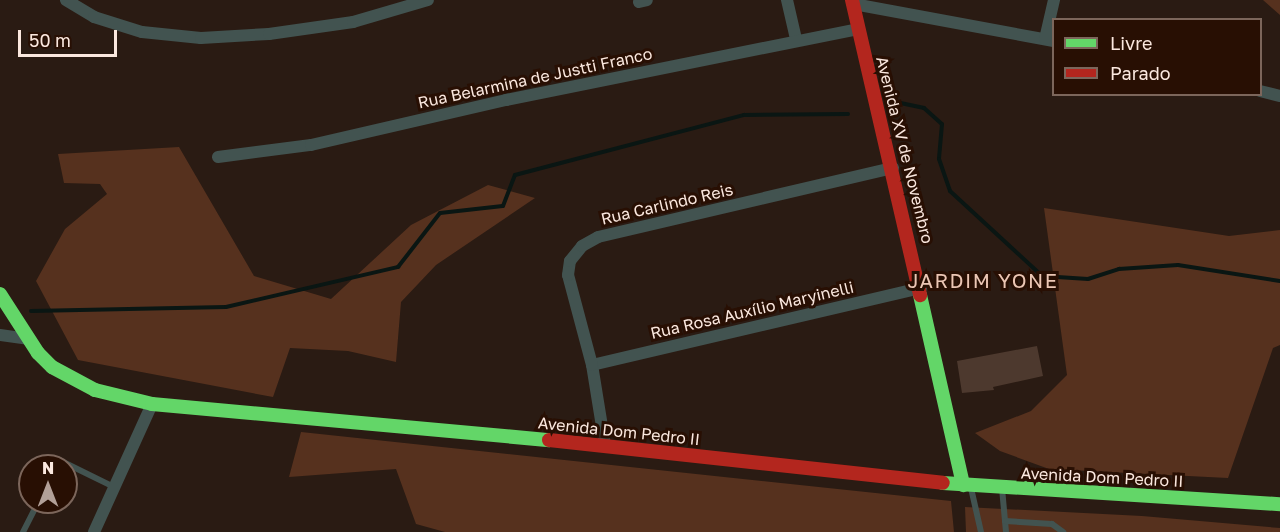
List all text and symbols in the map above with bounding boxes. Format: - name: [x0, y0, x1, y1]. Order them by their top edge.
- scale bar: [21, 18, 120, 56]
- legend: [1052, 18, 1262, 96]
- text: 50 m: [29, 29, 71, 51]
- text: Livre: [1110, 32, 1152, 54]
- street label: Rua Belarmina de Justti Franco: [416, 44, 654, 112]
- street label: Avenida XV de Novembro: [872, 54, 938, 246]
- text: Parado: [1110, 62, 1171, 84]
- street label: Rua Carlindo Reis: [599, 179, 735, 229]
- district label: JARDIM YONE: [908, 268, 1058, 292]
- street label: Rua Rosa Auxílio Maryinelli: [648, 277, 856, 343]
- street label: Avenida Dom Pedro II: [537, 413, 701, 449]
- north arrow: [18, 454, 78, 514]
- text: N: [42, 458, 54, 478]
- street label: Avenida Dom Pedro II: [1020, 463, 1184, 491]

